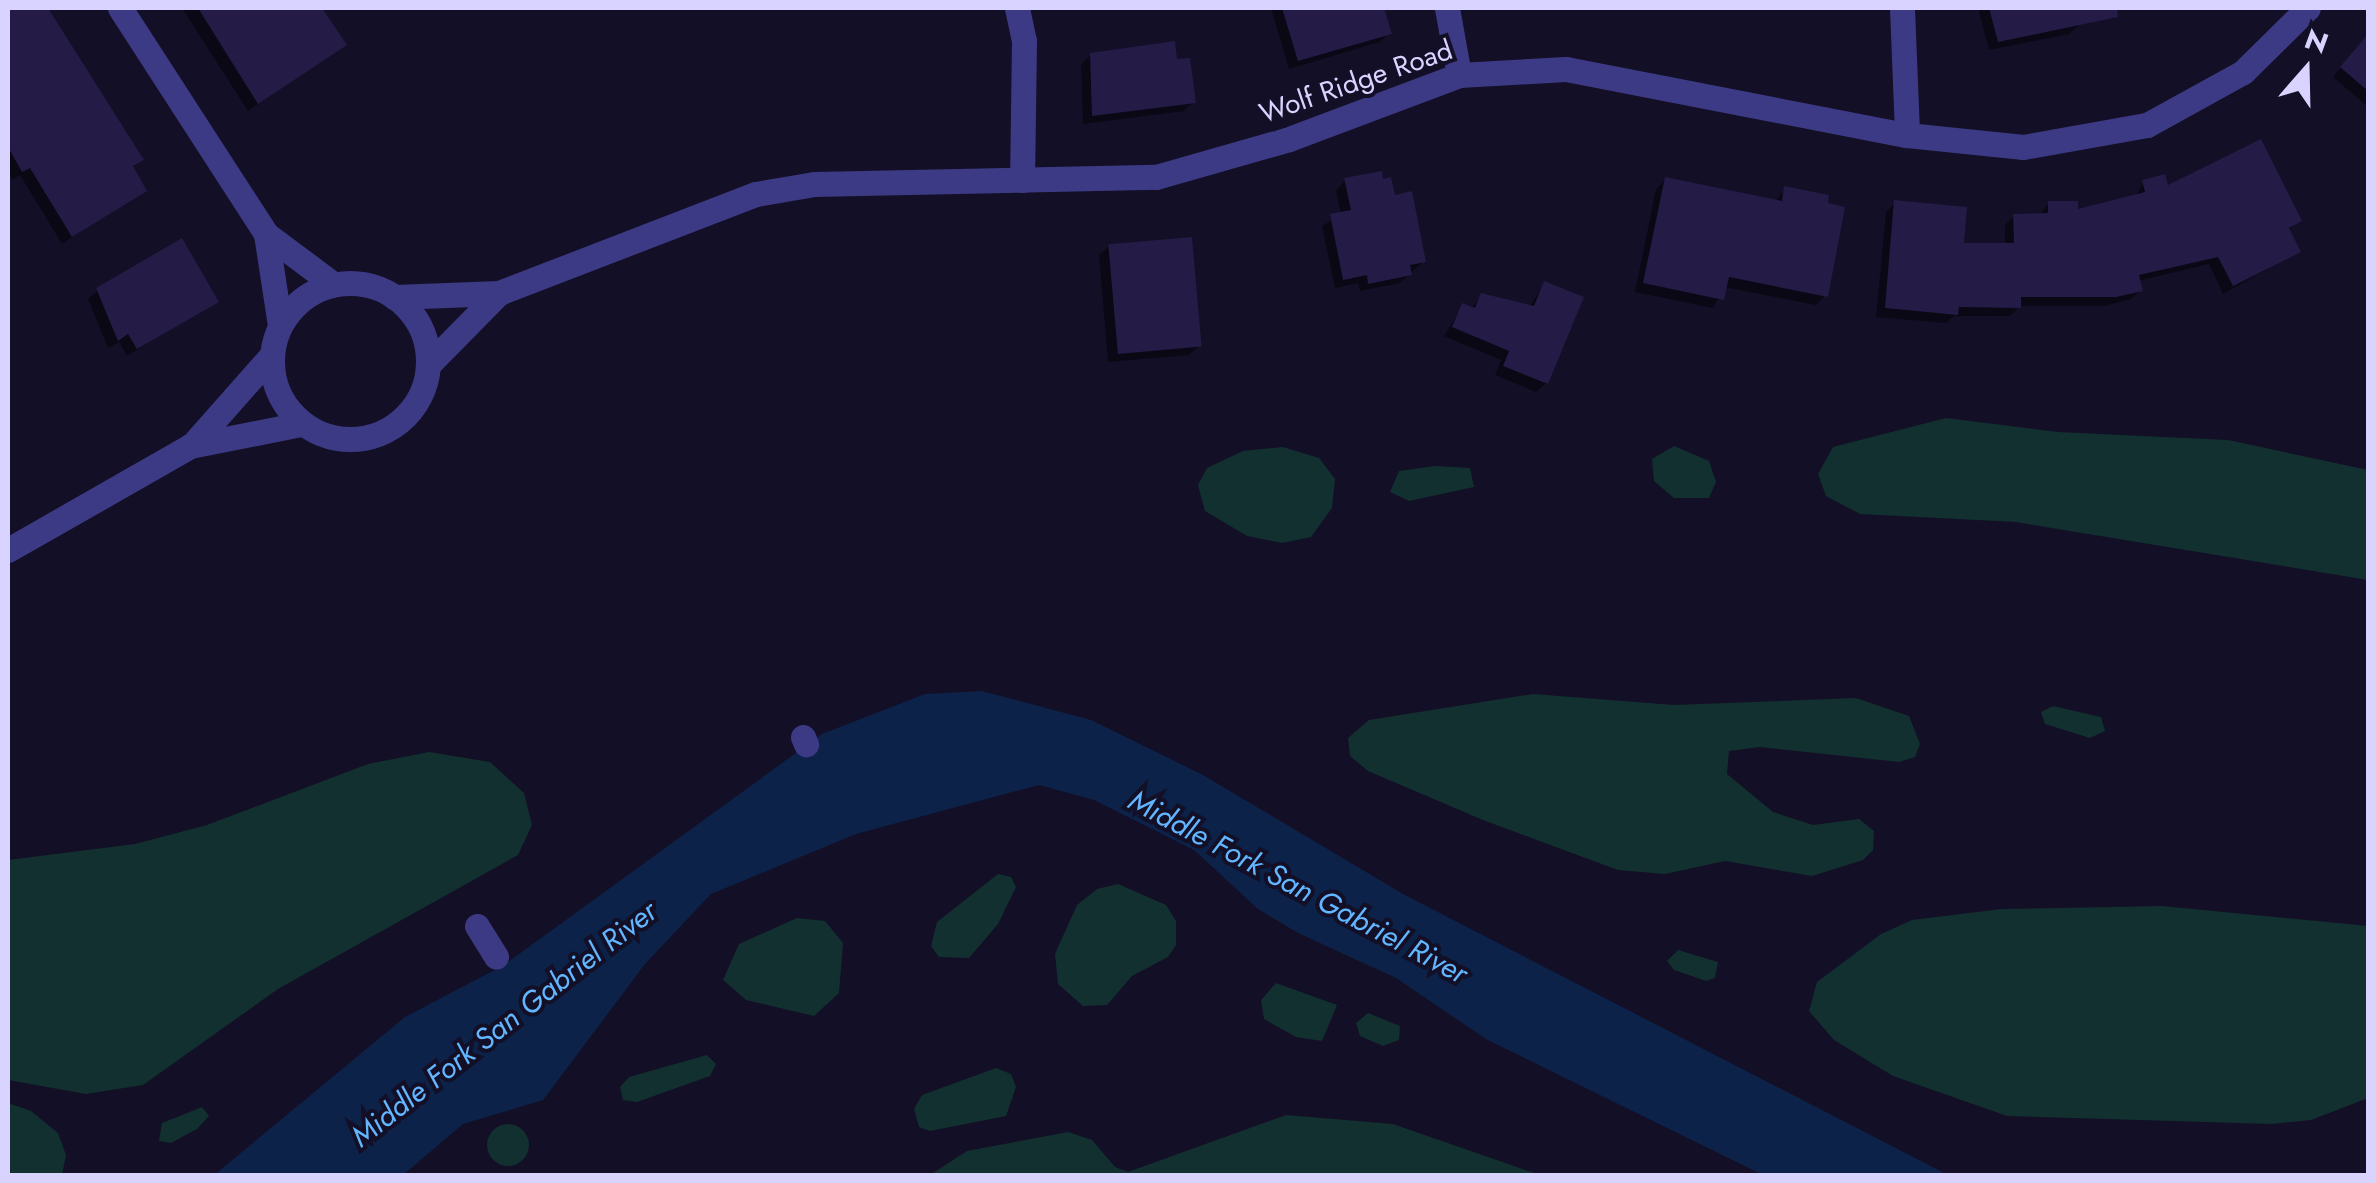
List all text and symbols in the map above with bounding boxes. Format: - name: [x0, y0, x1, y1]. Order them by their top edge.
- text: N: [2299, 18, 2334, 64]
- north arrow: [2256, 20, 2356, 120]
- street label: Wolf Ridge Road: [1255, 33, 1457, 131]
- water label: Middle Fork San Gabriel River: [1122, 782, 1474, 992]
- water label: Middle Fork San Gabriel River: [344, 893, 664, 1155]

